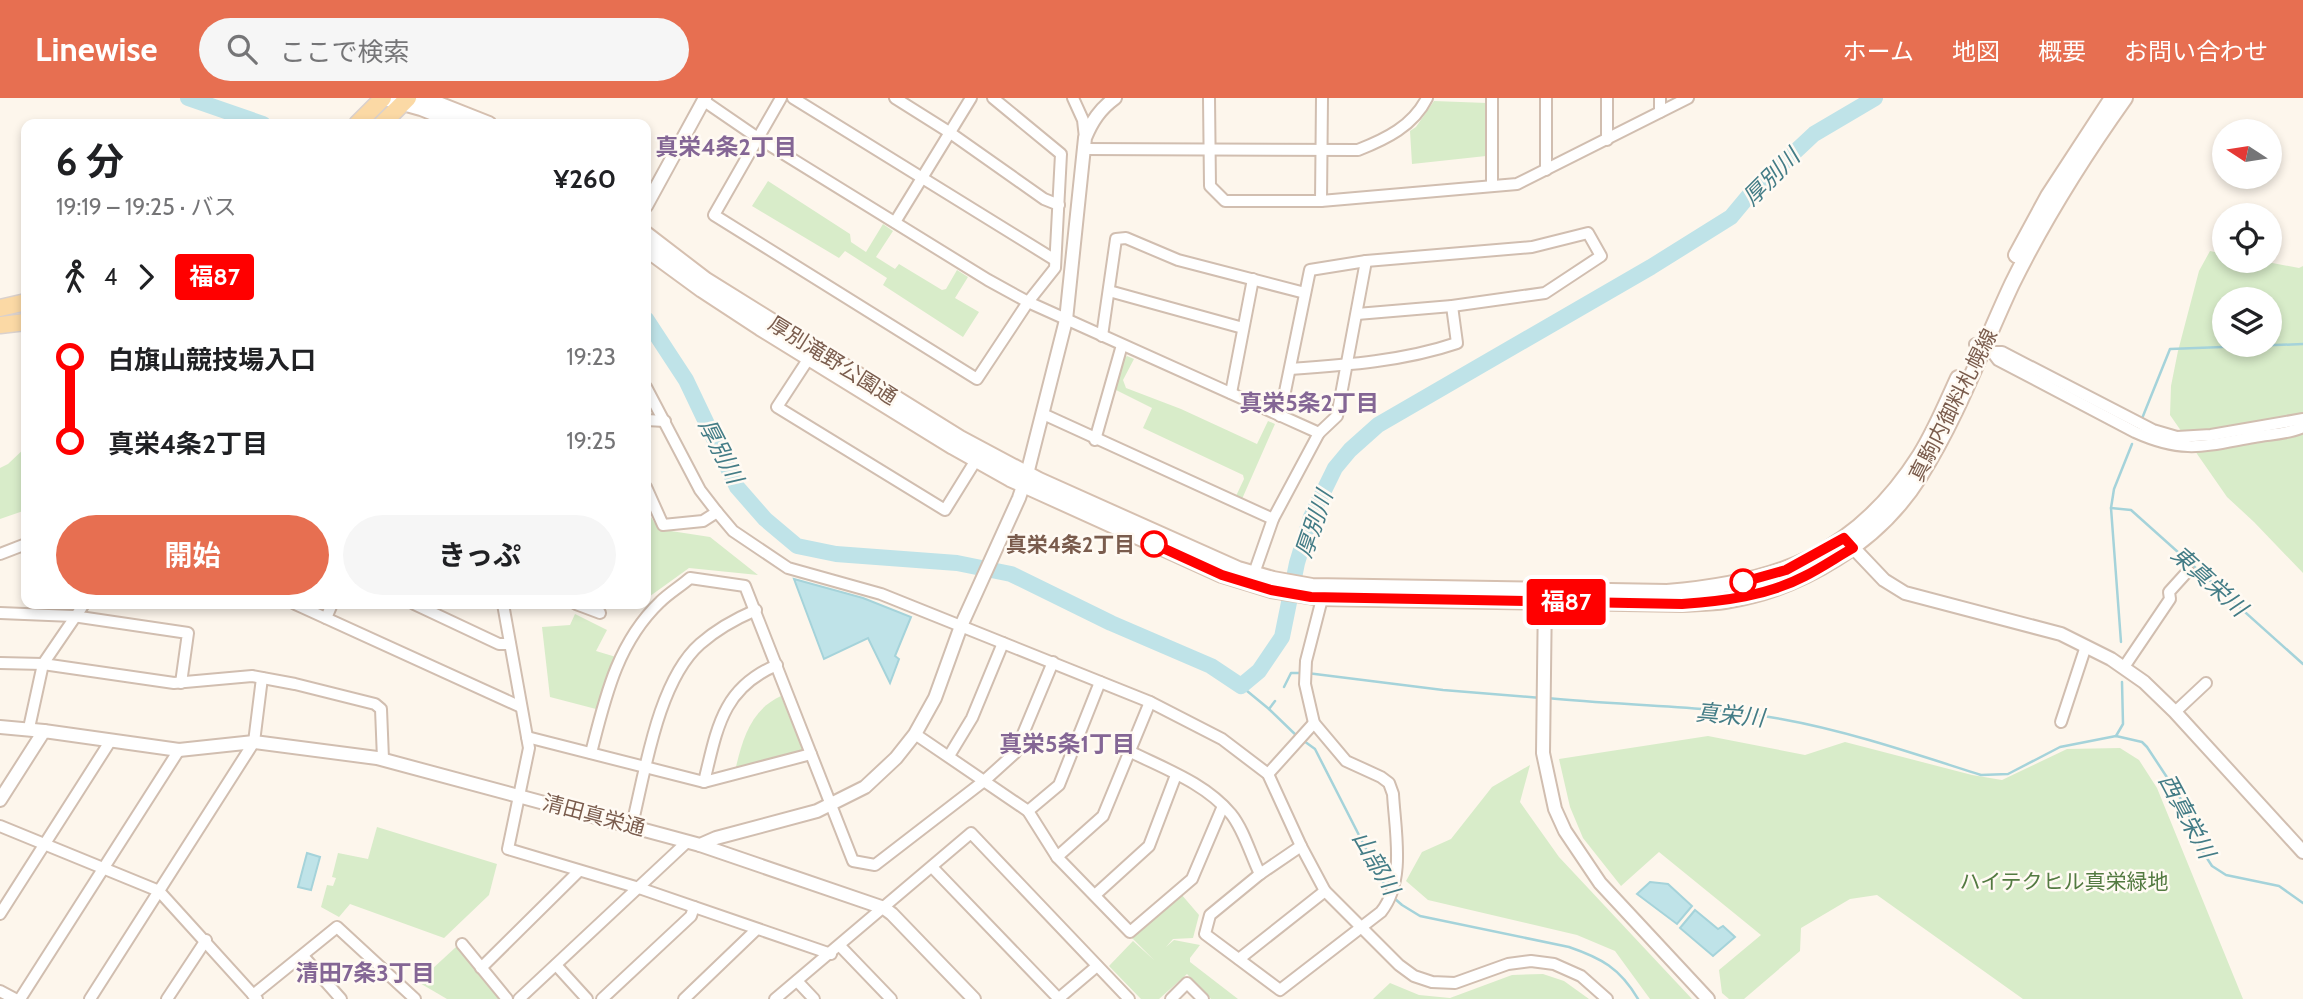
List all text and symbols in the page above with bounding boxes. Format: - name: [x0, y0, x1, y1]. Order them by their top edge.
- search box: [199, 18, 689, 81]
- text: Linewise: [35, 29, 157, 69]
- icon: search: [223, 30, 261, 68]
- text: ここで検索: [279, 36, 409, 68]
- text: ホーム: [1843, 37, 1914, 66]
- text: 地図: [1952, 37, 2000, 66]
- text: 概要: [2038, 37, 2086, 66]
- text: お問い合わせ: [2124, 37, 2268, 66]
- north arrow: [2212, 119, 2282, 189]
- map controls: [2212, 119, 2282, 357]
- district label: 真栄4条2丁目: [655, 133, 797, 161]
- text: 6 分: [56, 138, 124, 185]
- water label: 厚別川: [1737, 141, 1807, 211]
- text: ¥260: [554, 163, 616, 195]
- text: 19:19 – 19:25 · バス: [56, 193, 236, 221]
- button: locate: [2212, 203, 2282, 273]
- icon: walk: [56, 258, 94, 296]
- icon: forward: [127, 258, 165, 296]
- text: 福87: [189, 262, 240, 291]
- text: 4: [104, 263, 117, 291]
- button: layers: [2212, 287, 2282, 357]
- street label: 厚別滝野公園通: [764, 310, 902, 410]
- street label: 真駒内御料札幌線: [1904, 324, 2002, 486]
- text: 19:23: [566, 343, 616, 371]
- text: 白旗山競技場入口: [108, 344, 316, 376]
- district label: 真栄5条2丁目: [1239, 389, 1379, 417]
- water label: 厚別川: [693, 414, 750, 491]
- text: 19:25: [566, 427, 616, 455]
- text: 真栄4条2丁目: [108, 428, 268, 460]
- water label: 厚別川: [1290, 484, 1339, 561]
- button: 開始: [56, 515, 329, 595]
- button: きっぷ: [343, 515, 616, 595]
- marker: 真栄4条2丁目: [1141, 531, 1167, 557]
- place label: 真栄4条2丁目: [1006, 532, 1135, 557]
- water label: 東真栄川: [2165, 540, 2255, 624]
- unlabelled marker: [1730, 569, 1756, 595]
- line badge: 福87: [1526, 579, 1606, 625]
- text: 福87: [1541, 587, 1591, 616]
- water label: 真栄川: [1694, 698, 1769, 732]
- district label: 真栄5条1丁目: [999, 730, 1135, 758]
- water label: 西真栄川: [2153, 769, 2222, 866]
- street label: 清田真栄通: [540, 789, 648, 841]
- water label: 山部川: [1347, 826, 1407, 902]
- park label: ハイテクヒル真栄緑地: [1959, 869, 2169, 894]
- district label: 清田7条3丁目: [295, 959, 435, 987]

